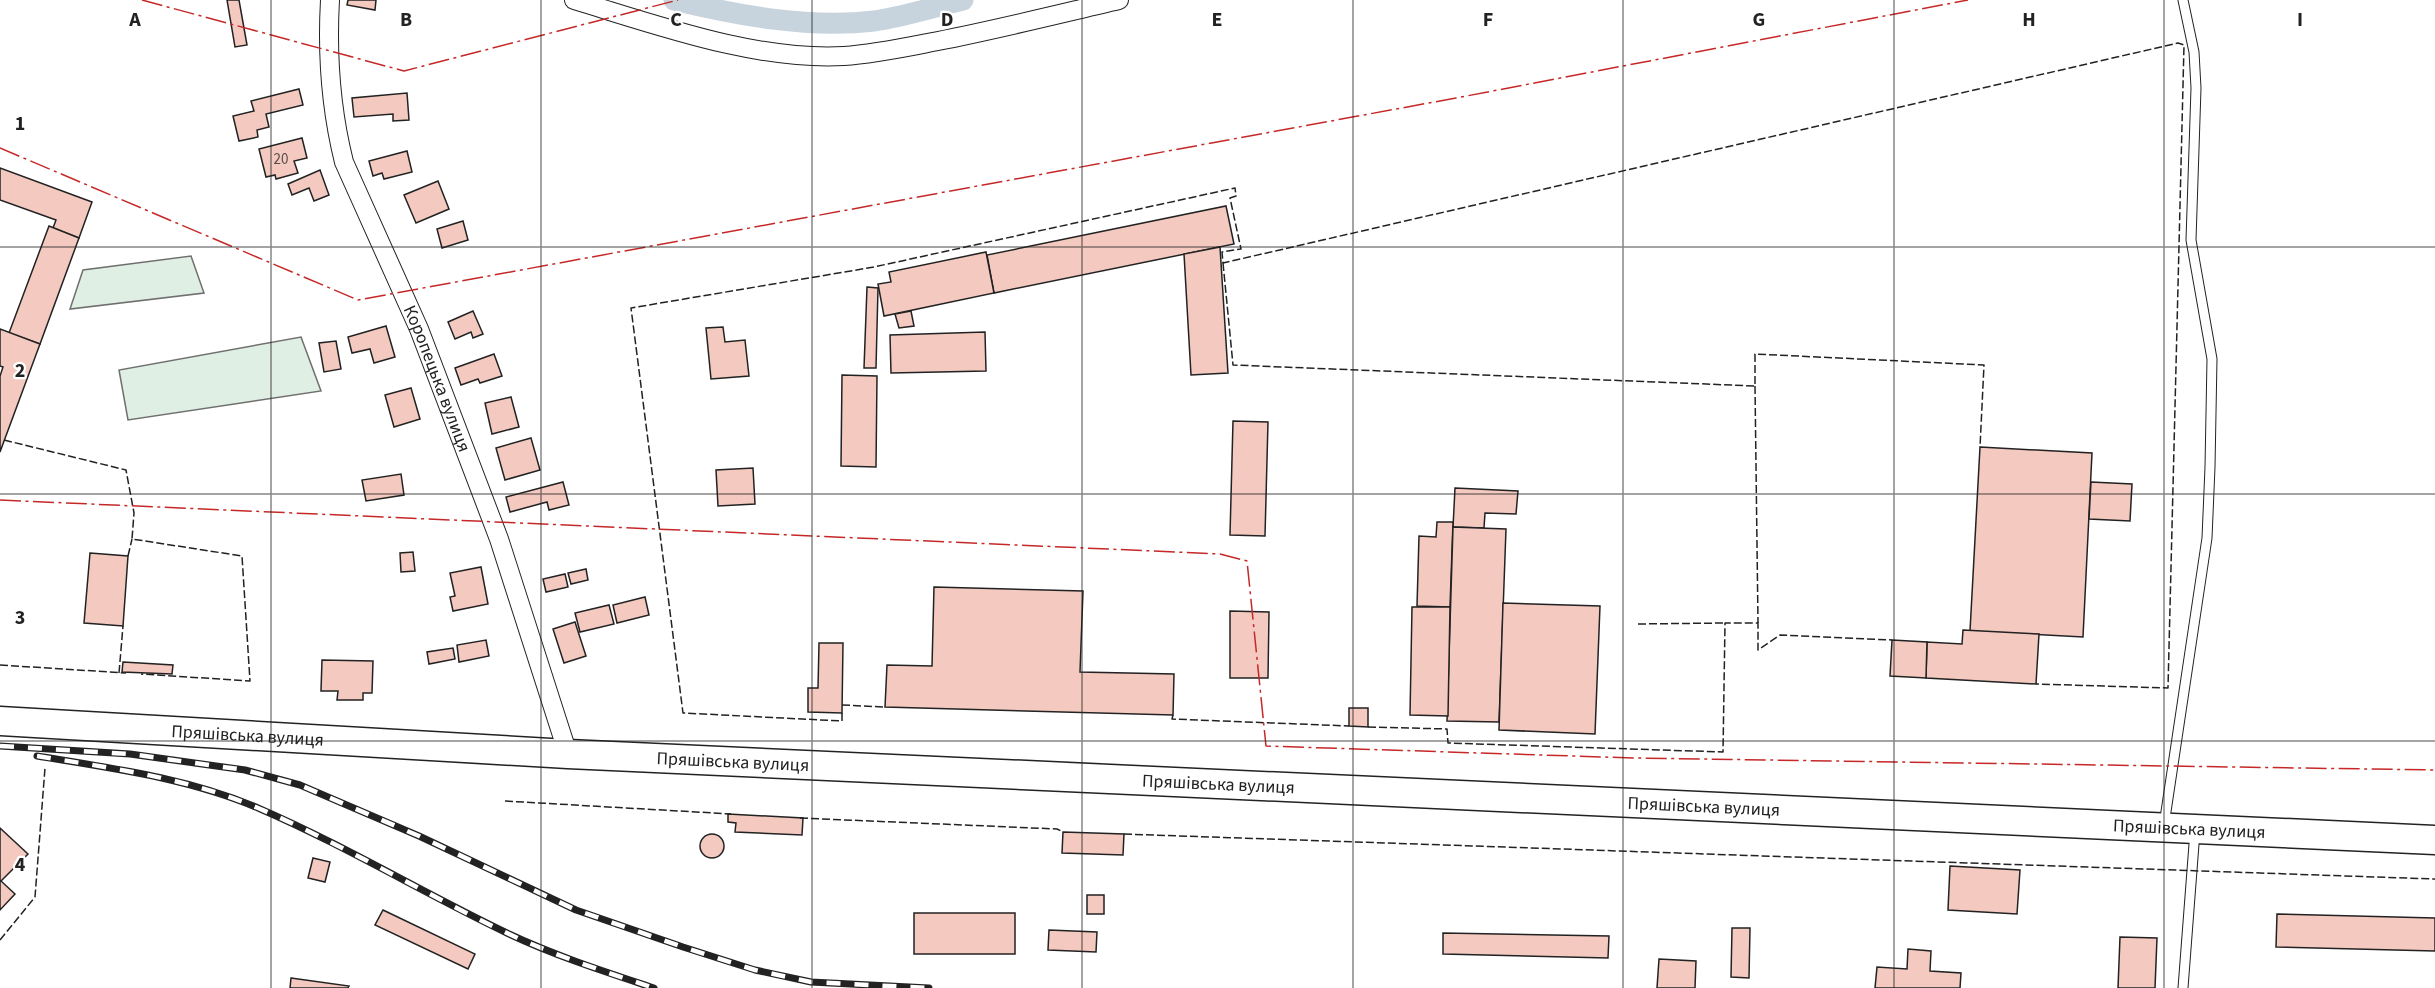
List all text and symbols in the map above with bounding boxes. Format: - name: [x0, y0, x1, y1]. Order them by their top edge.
- text: A: [128, 6, 141, 34]
- text: B: [400, 6, 412, 34]
- text: C: [670, 6, 682, 34]
- text: D: [941, 6, 953, 34]
- text: E: [1212, 6, 1222, 34]
- text: F: [1483, 6, 1493, 34]
- text: G: [1753, 6, 1765, 34]
- text: H: [2022, 6, 2036, 34]
- text: I: [2297, 6, 2303, 34]
- text: 1: [15, 110, 25, 138]
- house number: 20: [274, 149, 288, 170]
- street label: Коропецька вулиця: [397, 301, 477, 456]
- text: 2: [15, 357, 25, 385]
- text: 3: [15, 604, 25, 632]
- street label: Пряшівська вулиця: [171, 719, 325, 753]
- street label: Пряшівська вулиця: [656, 746, 810, 778]
- street label: Пряшівська вулиця: [1141, 768, 1295, 800]
- street label: Пряшівська вулиця: [1627, 791, 1781, 823]
- street label: Пряшівська вулиця: [2112, 813, 2266, 845]
- text: 4: [15, 851, 26, 879]

